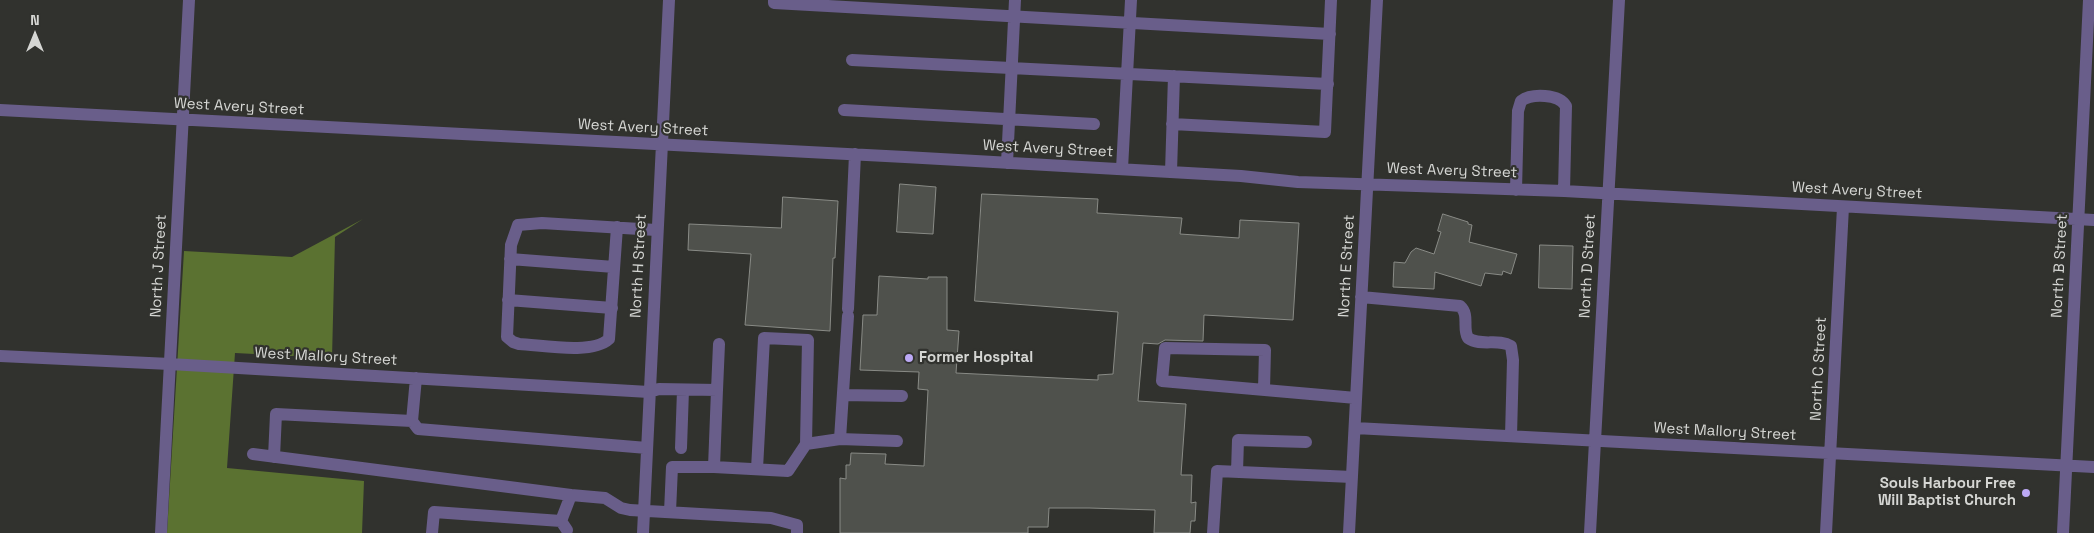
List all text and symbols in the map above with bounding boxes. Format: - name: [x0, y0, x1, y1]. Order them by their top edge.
- north arrow: [10, 10, 60, 60]
- text: N: [30, 11, 40, 29]
- street label: West Avery Street: [173, 95, 305, 119]
- street label: West Avery Street: [577, 116, 709, 140]
- street label: West Avery Street: [982, 137, 1114, 161]
- street label: West Avery Street: [1386, 160, 1518, 182]
- street label: West Avery Street: [1791, 179, 1923, 203]
- street label: North H Street: [627, 213, 651, 319]
- street label: North D Street: [1576, 213, 1600, 319]
- street label: North B Street: [2048, 213, 2072, 319]
- street label: North J Street: [147, 214, 171, 318]
- street label: North E Street: [1335, 214, 1359, 318]
- street label: North C Street: [1807, 317, 1831, 421]
- street label: West Mallory Street: [254, 344, 398, 370]
- place label: Former Hospital: [919, 349, 1033, 367]
- marker: Former Hospital: [903, 352, 915, 364]
- street label: West Mallory Street: [1653, 419, 1797, 445]
- place label: Souls Harbour Free Will Baptist Church: [1878, 475, 2016, 510]
- marker: Souls Harbour Free Will Baptist Church: [2020, 487, 2032, 499]

